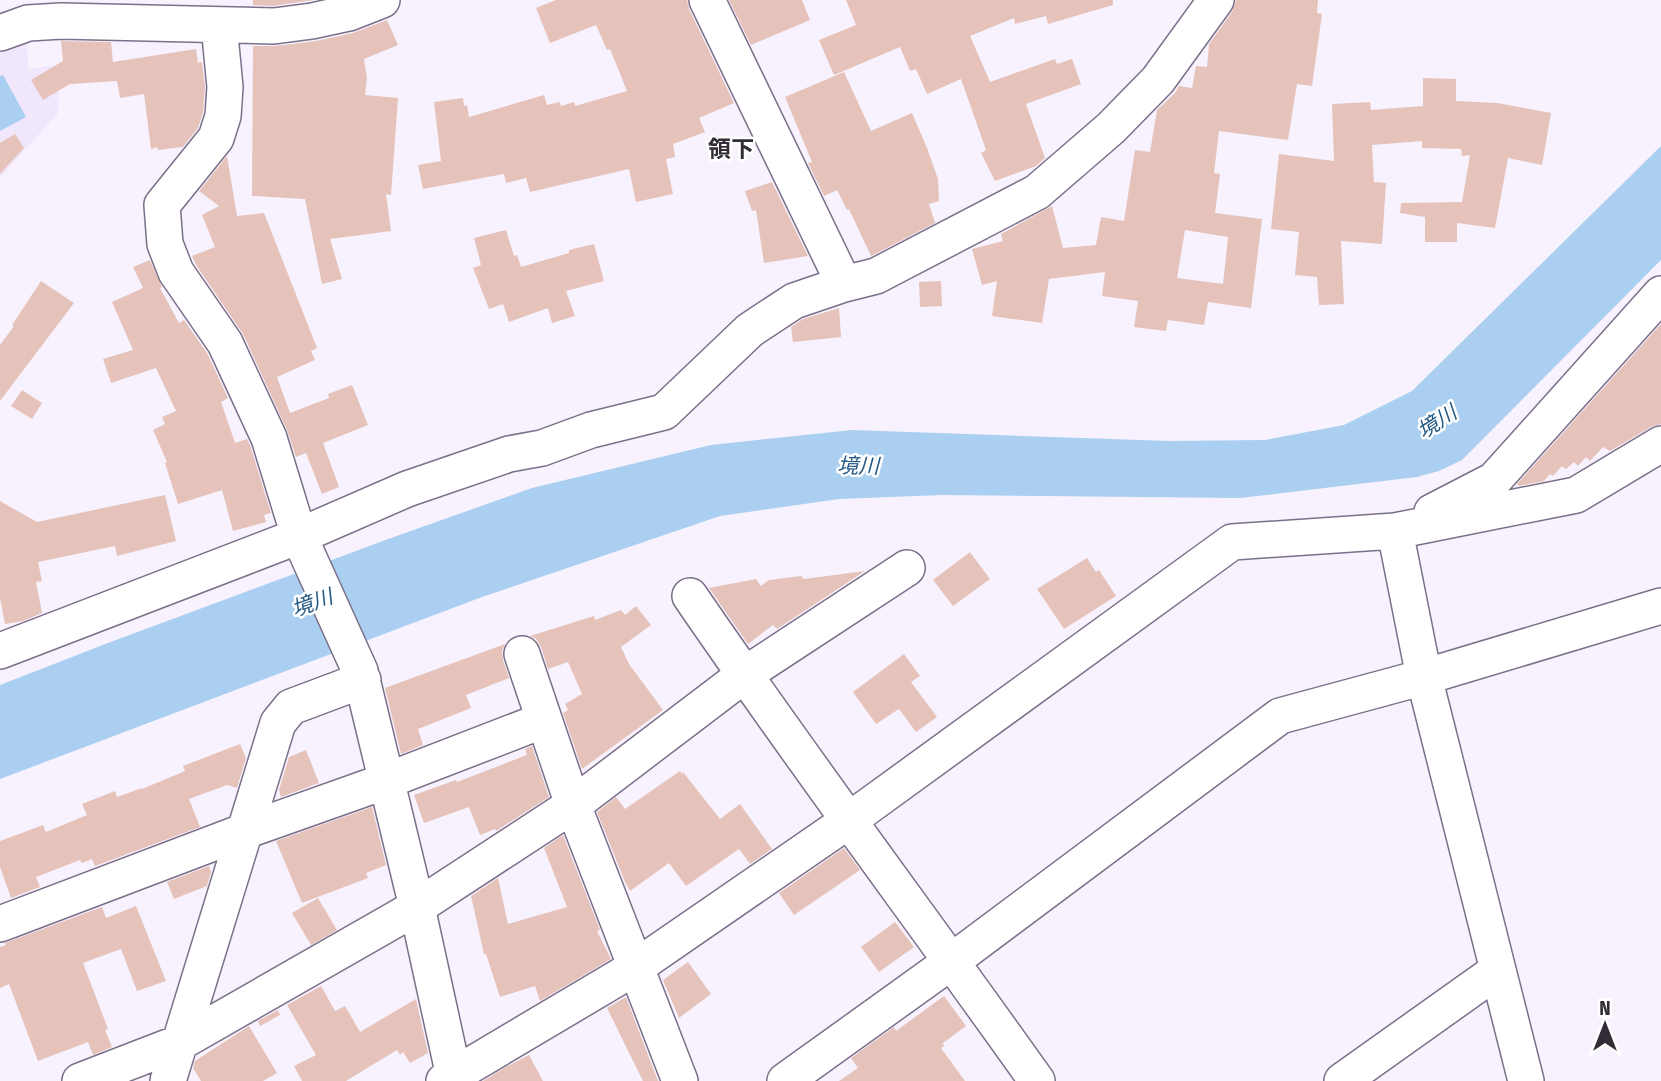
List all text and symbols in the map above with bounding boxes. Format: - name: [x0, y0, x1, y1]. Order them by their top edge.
- district label: 領下: [708, 135, 754, 163]
- water label: 境川: [1412, 399, 1463, 444]
- water label: 境川: [837, 453, 881, 479]
- water label: 境川: [288, 583, 338, 622]
- north arrow: [1570, 990, 1640, 1060]
- text: N: [1599, 997, 1611, 1020]

